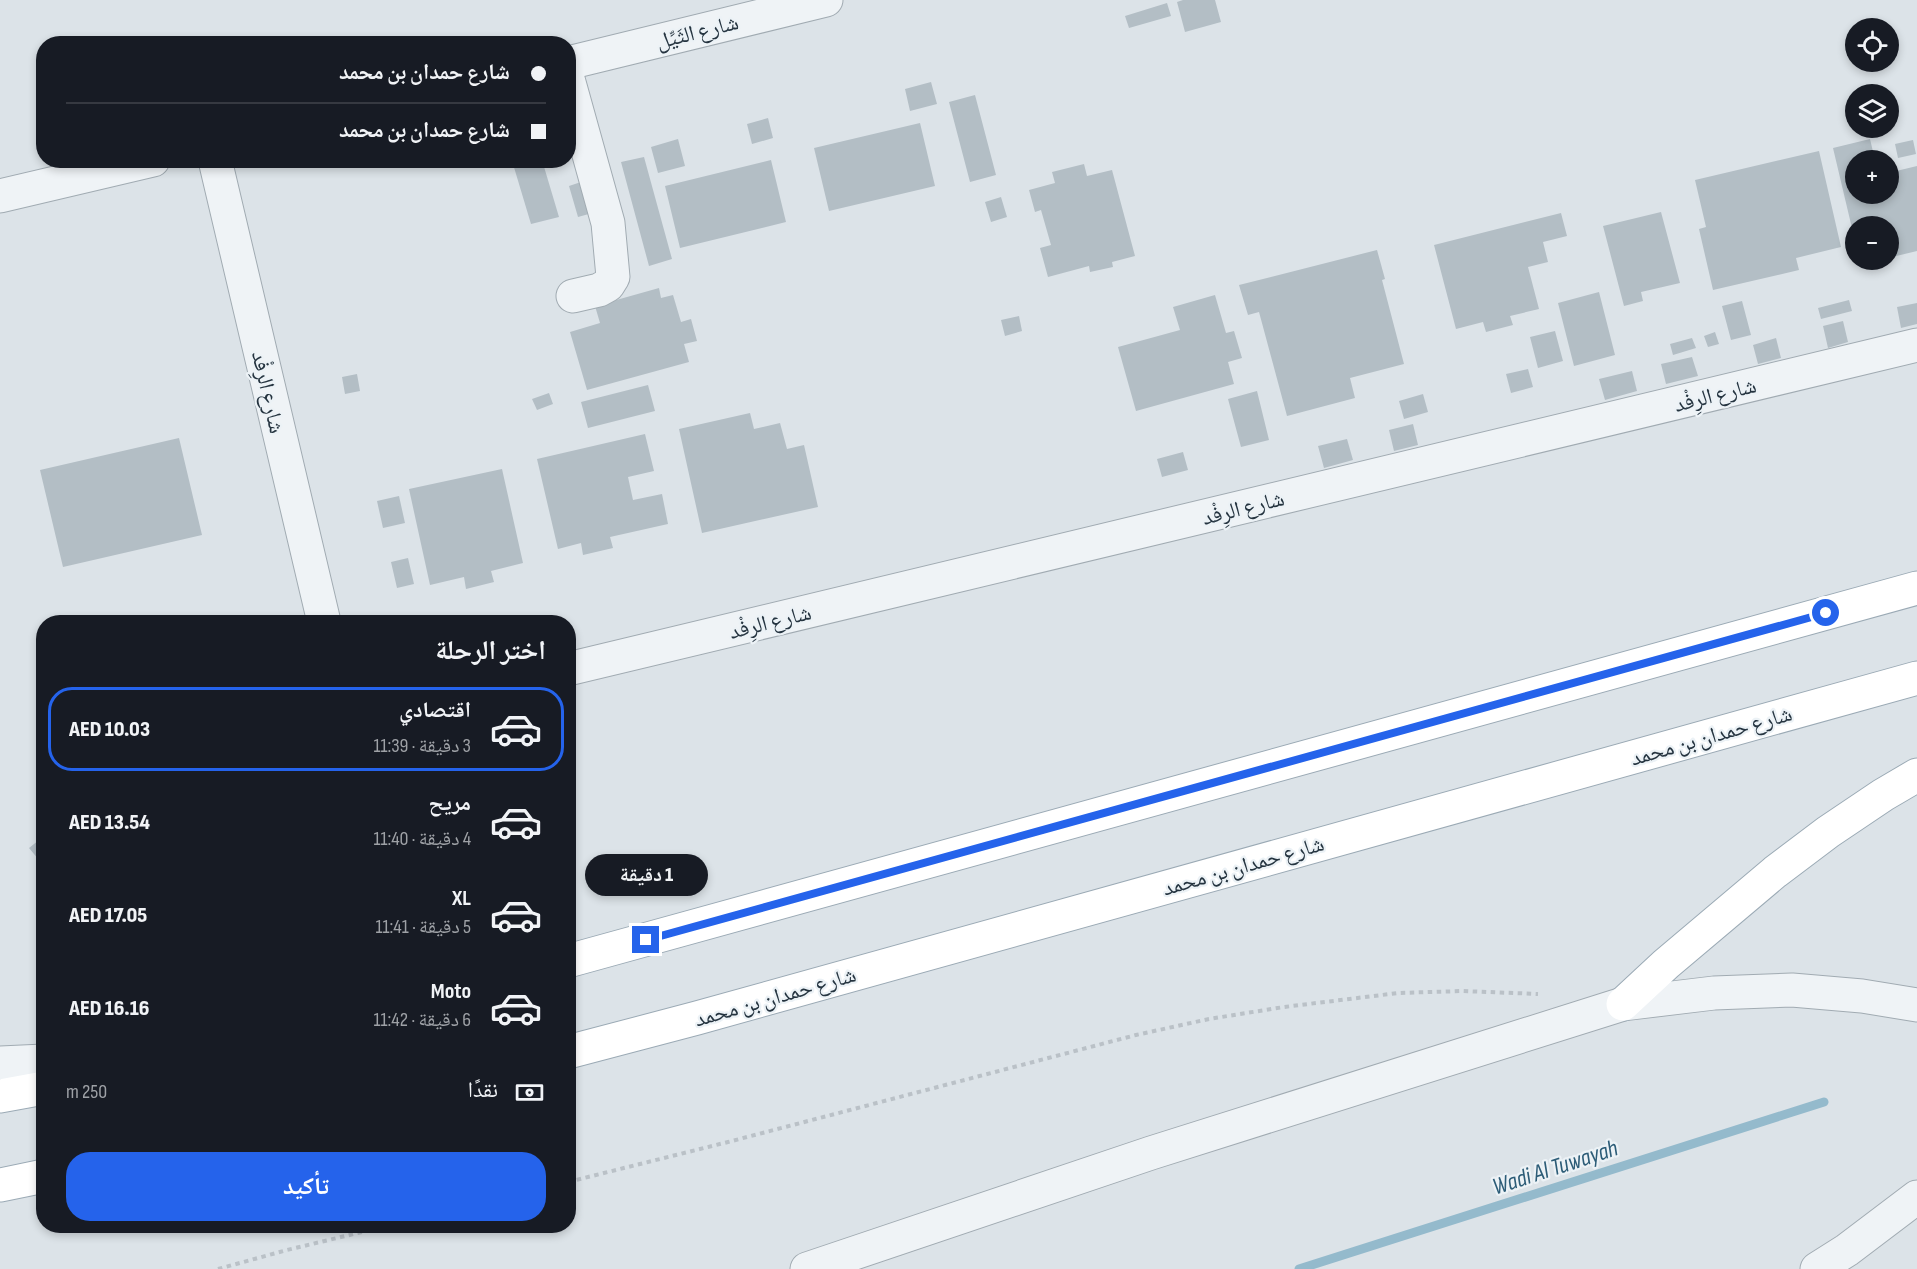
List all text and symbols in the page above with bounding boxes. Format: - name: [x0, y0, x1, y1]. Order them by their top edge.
- street label: شارع الثَيِّل: [653, 9, 741, 56]
- map controls: [1845, 18, 1899, 270]
- button: locate: [1845, 18, 1899, 72]
- text: شارع حمدان بن محمد: [339, 59, 510, 86]
- button: layers: [1845, 84, 1899, 138]
- text: شارع حمدان بن محمد: [339, 117, 510, 144]
- button: +: [1845, 150, 1899, 204]
- button: −: [1845, 216, 1899, 270]
- street label: شارع الرِفْد: [243, 348, 290, 437]
- street label: شارع الرِفْد: [1671, 372, 1760, 420]
- street label: شارع الرِفْد: [1199, 485, 1288, 533]
- street label: شارع الرِفْد: [726, 599, 815, 647]
- route start: [1812, 599, 1839, 626]
- text: اختر الرحلة: [435, 635, 546, 667]
- text: اقتصادي: [399, 697, 471, 724]
- street label: شارع حمدان بن محمد: [1627, 700, 1795, 772]
- icon: car: [489, 702, 543, 756]
- text: AED 10.03: [69, 716, 150, 743]
- text: 3 دقيقة · 11:39: [373, 734, 471, 758]
- text: مريح: [428, 790, 471, 817]
- icon: car: [489, 795, 543, 849]
- text: AED 13.54: [69, 809, 150, 836]
- text: 4 دقيقة · 11:40: [373, 827, 471, 851]
- street label: شارع حمدان بن محمد: [1159, 830, 1327, 902]
- callout: 1 دقيقة: [584, 853, 708, 895]
- text: 1 دقيقة: [620, 863, 673, 887]
- text: XL: [452, 885, 471, 912]
- icon: car: [489, 888, 543, 942]
- text: AED 17.05: [69, 902, 147, 929]
- text: 5 دقيقة · 11:41: [376, 915, 471, 939]
- route end: [632, 926, 659, 953]
- street label: شارع حمدان بن محمد: [691, 961, 859, 1033]
- text: Moto: [431, 978, 471, 1005]
- icon: car: [489, 981, 543, 1035]
- text: AED 16.16: [69, 995, 149, 1022]
- text: 6 دقيقة · 11:42: [374, 1008, 471, 1032]
- icon: cash: [513, 1076, 546, 1109]
- text: نقدًا: [468, 1077, 498, 1104]
- text: 250 m: [66, 1080, 107, 1104]
- water label: Wadi Al Tuwayah: [1489, 1134, 1622, 1201]
- button: تأكيد: [66, 1152, 546, 1221]

